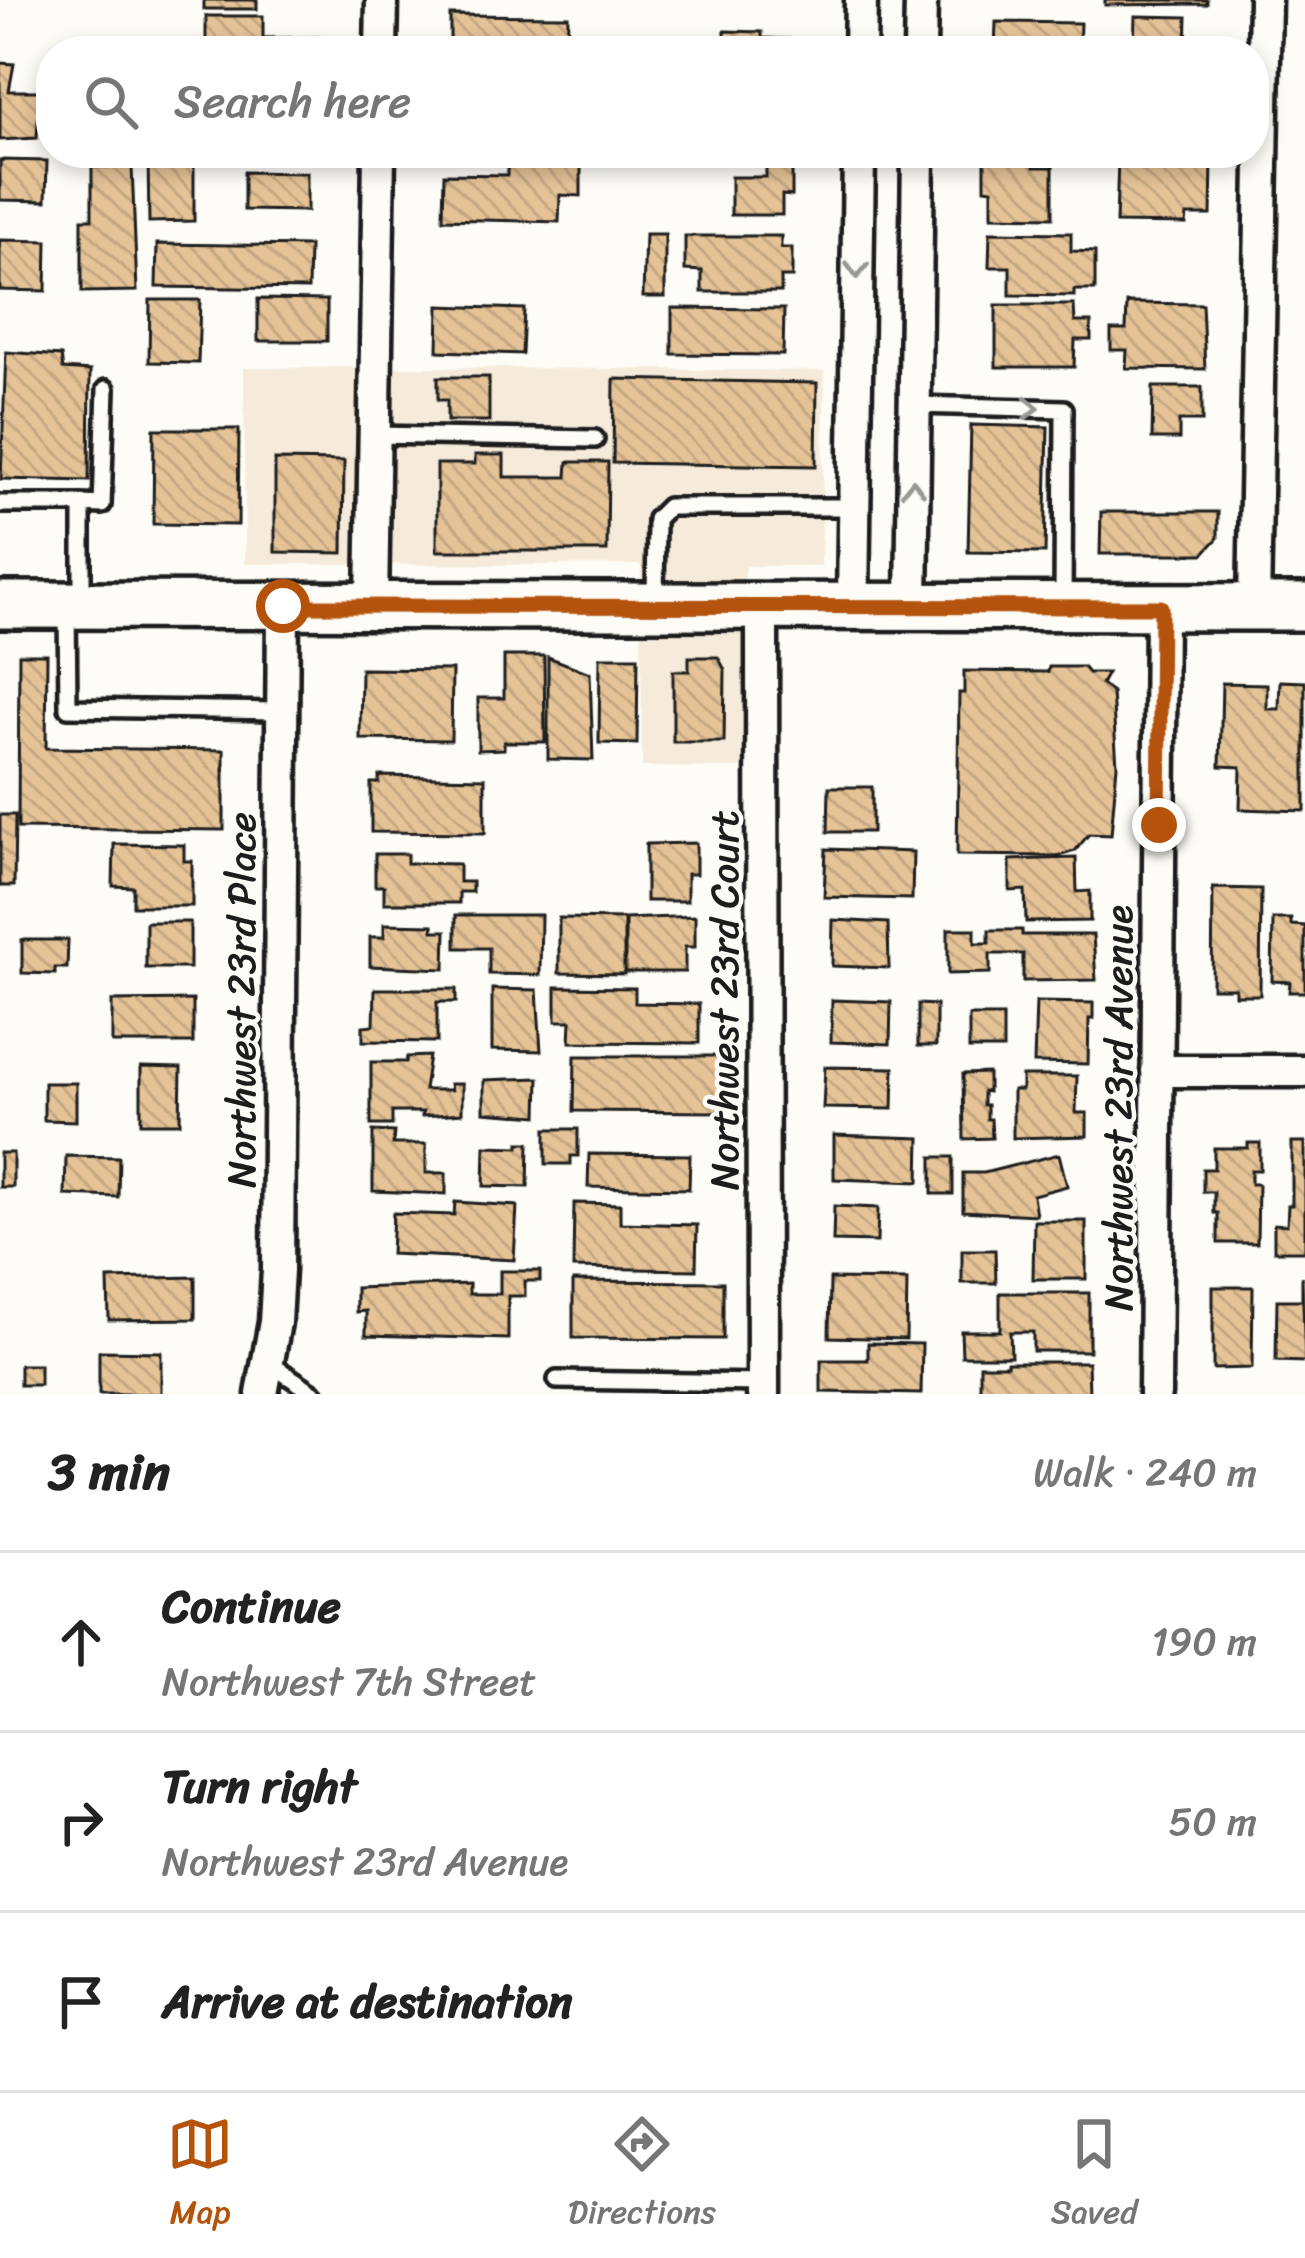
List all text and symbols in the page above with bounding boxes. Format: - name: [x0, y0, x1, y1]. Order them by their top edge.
- search box: [36, 36, 1269, 168]
- text: Search here: [174, 62, 411, 142]
- icon: search: [78, 69, 144, 135]
- one-way arrow: [845, 261, 871, 280]
- one-way arrow: [1022, 395, 1041, 421]
- one-way arrow: [900, 478, 926, 496]
- route start: [256, 579, 310, 633]
- route end: [1132, 798, 1186, 852]
- street label: Northwest 23rd Court: [690, 810, 759, 1190]
- street label: Northwest 23rd Place: [207, 812, 276, 1188]
- street label: Northwest 23rd Avenue: [1084, 905, 1153, 1311]
- text: 3 min: [48, 1427, 170, 1517]
- text: Walk · 240 m: [1033, 1438, 1257, 1507]
- text: Continue: [162, 1567, 341, 1647]
- text: 190 m: [1152, 1607, 1257, 1676]
- icon: ahead: [48, 1609, 114, 1675]
- text: Northwest 7th Street: [162, 1647, 536, 1716]
- text: Turn right: [162, 1747, 357, 1827]
- text: 50 m: [1168, 1787, 1257, 1856]
- icon: right: [48, 1789, 114, 1855]
- text: Northwest 23rd Avenue: [162, 1827, 568, 1896]
- text: Arrive at destination: [162, 1962, 572, 2042]
- icon: arrive: [48, 1969, 114, 2035]
- tab: Map: [167, 2111, 233, 2241]
- tab: Directions: [568, 2111, 716, 2241]
- tab: Saved: [1051, 2111, 1138, 2241]

